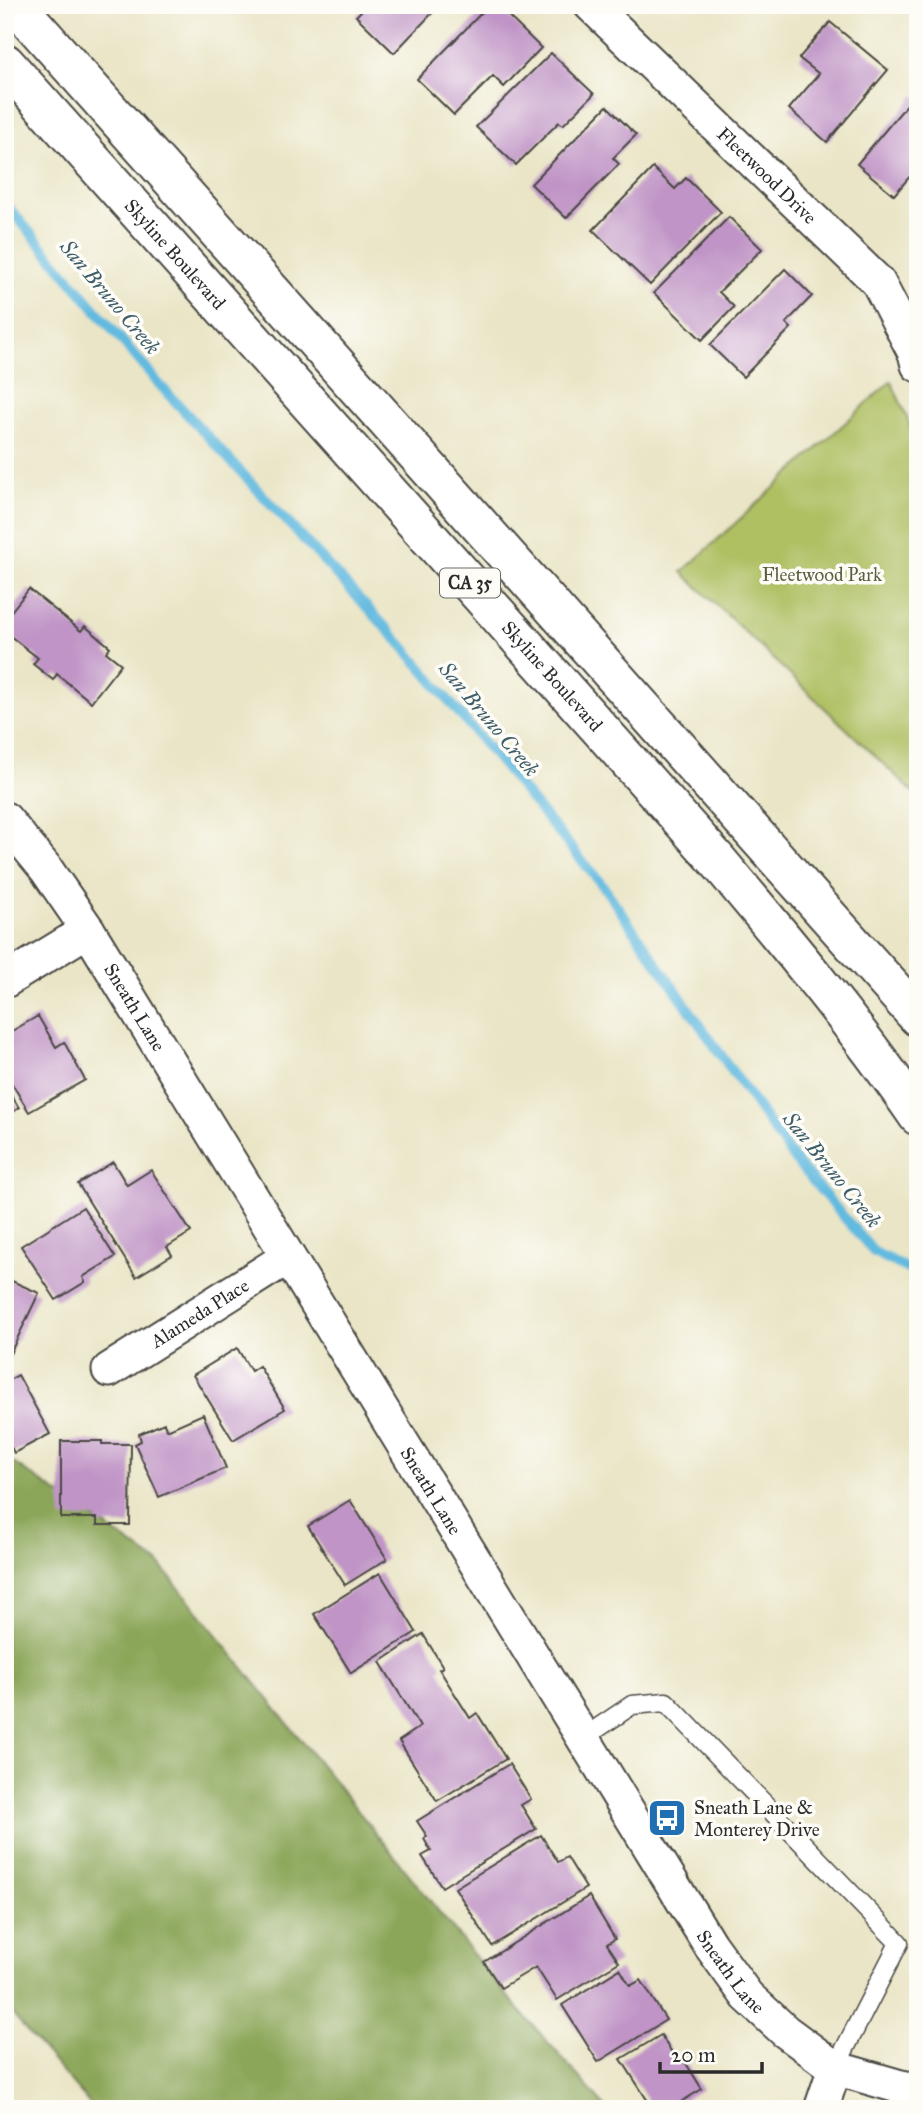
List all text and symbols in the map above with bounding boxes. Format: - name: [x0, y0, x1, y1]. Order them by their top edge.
- street label: Fleetwood Drive: [713, 122, 822, 228]
- street label: Skyline Boulevard: [120, 194, 231, 314]
- water label: San Bruno Creek: [54, 234, 166, 360]
- park label: Fleetwood Park: [762, 563, 882, 586]
- road number: CA 35: [440, 568, 500, 598]
- street label: Skyline Boulevard: [497, 616, 608, 736]
- water label: San Bruno Creek: [433, 656, 545, 782]
- street label: Sneath Lane: [100, 959, 171, 1055]
- water label: San Bruno Creek: [777, 1106, 887, 1234]
- street label: Alameda Place: [145, 1273, 253, 1353]
- street label: Sneath Lane: [396, 1442, 467, 1539]
- place label: Sneath Lane & Monterey Drive: [694, 1796, 820, 1841]
- bus stop icon: Sneath Lane & Monterey Drive: [646, 1797, 688, 1839]
- street label: Sneath Lane: [692, 1926, 770, 2018]
- scale bar: [660, 2030, 762, 2074]
- text: 20 m: [671, 2042, 716, 2068]

